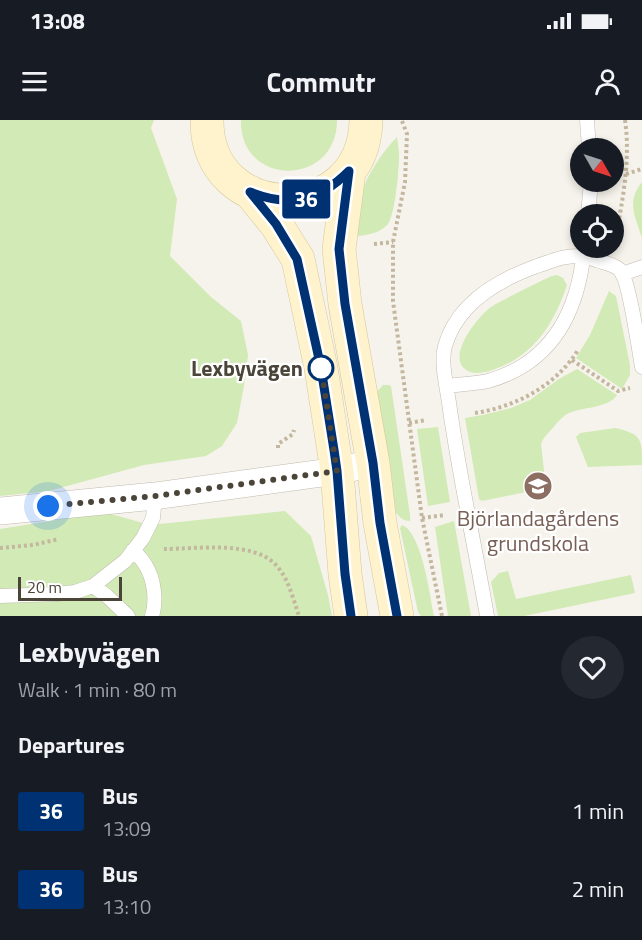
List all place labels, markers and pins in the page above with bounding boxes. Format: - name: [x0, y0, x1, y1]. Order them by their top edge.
- place label: Lexbyvägen: [191, 351, 303, 385]
- marker: Lexbyvägen: [308, 355, 334, 381]
- school or university icon: Björlandagårdens grundskola: [522, 470, 554, 502]
- place label: Björlandagårdens grundskola: [457, 501, 619, 560]

